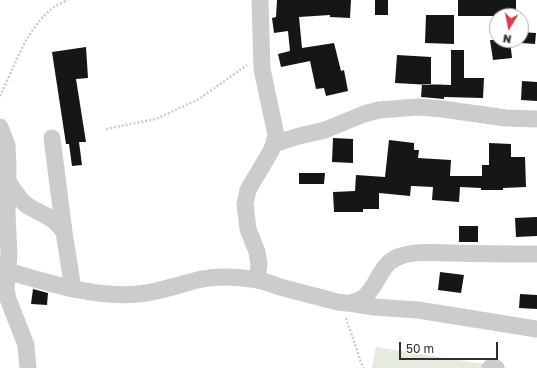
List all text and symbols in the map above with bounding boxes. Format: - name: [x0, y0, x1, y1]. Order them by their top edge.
- north arrow: [489, 8, 529, 48]
- text: N: [502, 32, 512, 46]
- scale bar: [401, 334, 500, 360]
- text: 50 m: [406, 341, 434, 356]

